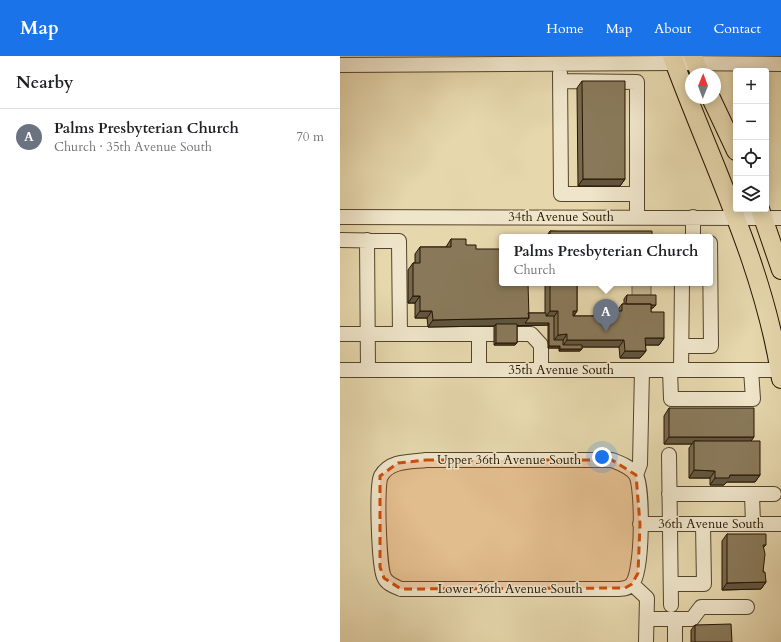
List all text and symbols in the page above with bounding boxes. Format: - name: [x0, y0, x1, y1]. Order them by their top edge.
- text: Map: [20, 15, 59, 41]
- text: Home: [546, 19, 584, 38]
- text: Map: [606, 19, 632, 38]
- text: About: [654, 19, 691, 38]
- text: Contact: [713, 19, 761, 38]
- north arrow: [685, 68, 721, 104]
- map controls: [733, 68, 769, 212]
- button: +: [733, 68, 769, 104]
- text: Nearby: [16, 71, 73, 94]
- button: −: [733, 104, 769, 140]
- text: Palms Presbyterian Church: [54, 118, 239, 138]
- text: A: [24, 128, 34, 146]
- text: 70 m: [296, 128, 324, 146]
- text: Church · 35th Avenue South: [54, 138, 212, 156]
- button: locate: [733, 140, 769, 176]
- button: layers: [733, 176, 769, 212]
- street label: 34th Avenue South: [508, 208, 614, 226]
- popup: [499, 234, 713, 286]
- text: Palms Presbyterian Church: [514, 241, 698, 261]
- text: Church: [514, 261, 556, 279]
- pin: A: [593, 299, 619, 332]
- street label: 35th Avenue South: [508, 361, 614, 379]
- your location: [592, 447, 612, 467]
- street label: Upper 36th Avenue South: [437, 451, 581, 469]
- street label: 36th Avenue South: [658, 515, 764, 533]
- street label: Lower 36th Avenue South: [437, 580, 583, 598]

